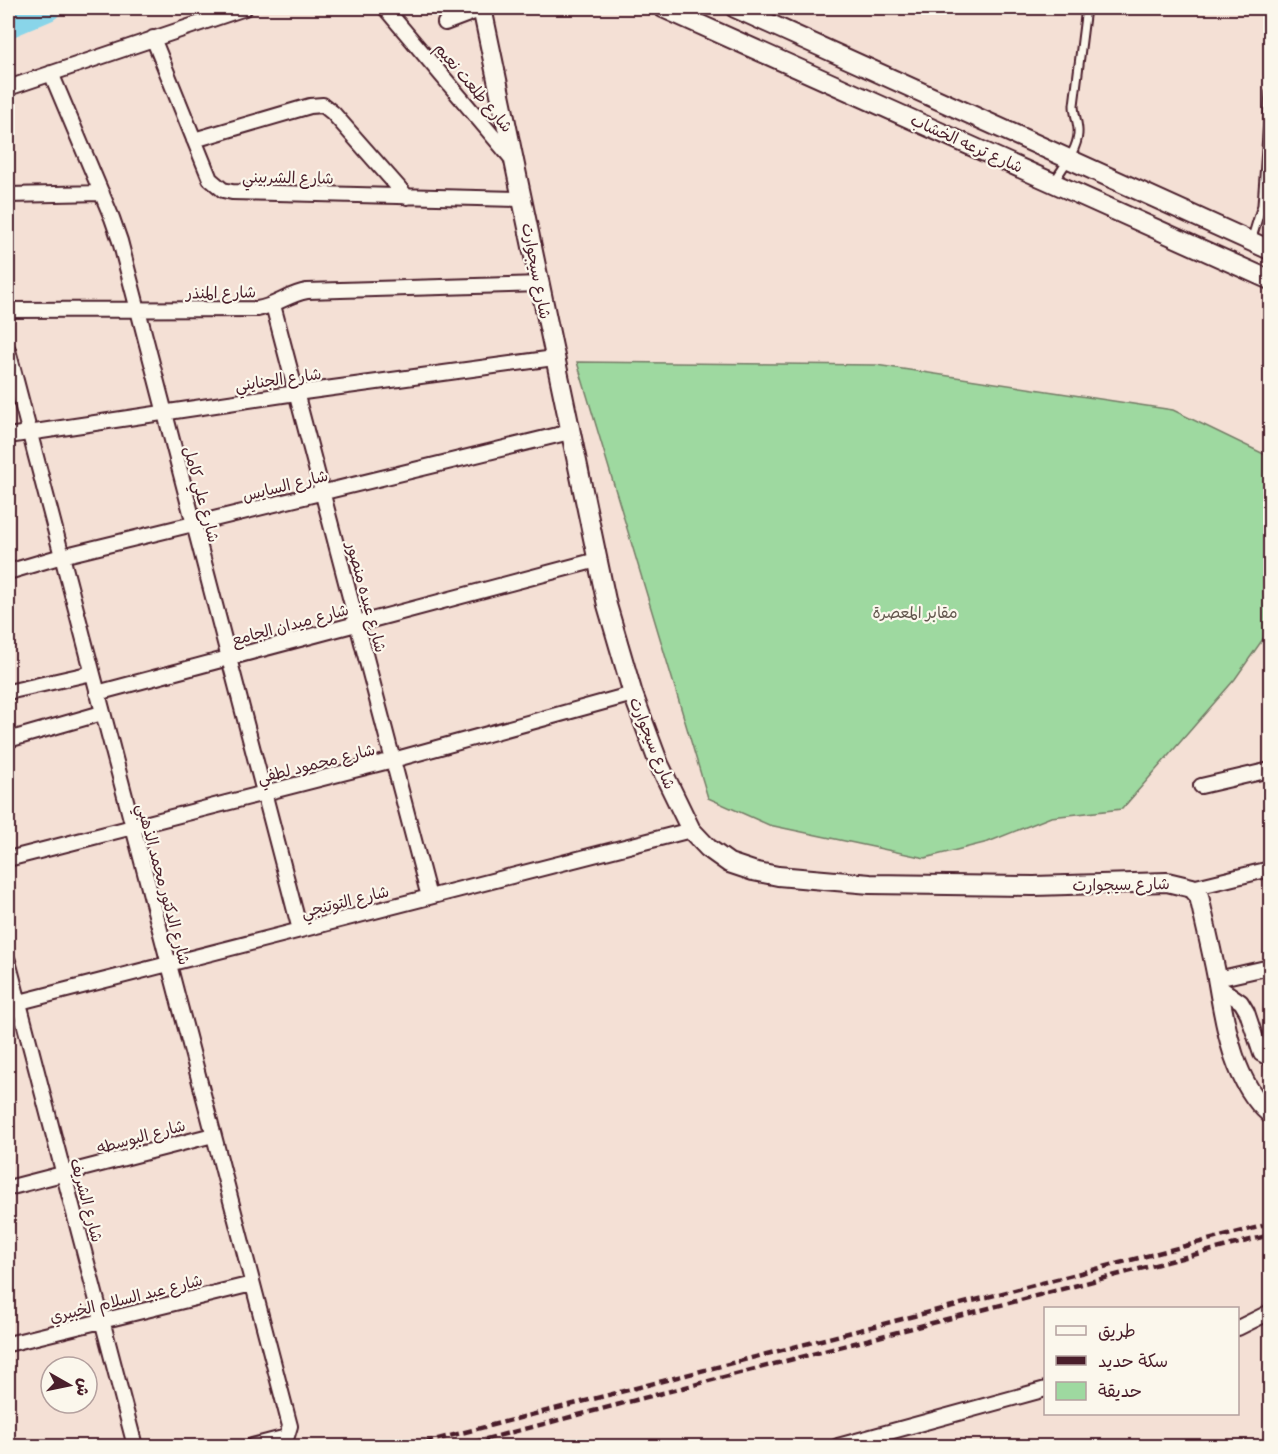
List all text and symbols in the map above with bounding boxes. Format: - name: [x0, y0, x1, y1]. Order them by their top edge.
- street label: شارع طلعت نعيم: [428, 41, 514, 138]
- street label: شارع ترعه الخشاب: [906, 113, 1025, 180]
- street label: شارع الشربيني: [242, 170, 334, 193]
- street label: شارع سيجوارت: [515, 222, 552, 321]
- street label: شارع المنذر: [184, 285, 256, 306]
- street label: شارع الجنايني: [234, 367, 323, 400]
- street label: شارع علي كامل: [175, 445, 221, 546]
- street label: شارع السايس: [241, 469, 331, 508]
- street label: شارع عبده منصور: [339, 539, 387, 655]
- street label: شارع ميدان الجامع: [230, 603, 352, 652]
- park label: مقابر المعصرة: [872, 606, 958, 625]
- street label: شارع سيجوارت: [623, 696, 677, 793]
- street label: شارع محمود لطفي: [256, 743, 378, 792]
- street label: شارع الدكتور محمد الذهبي: [128, 802, 191, 968]
- street label: شارع سيجوارت: [1072, 877, 1170, 898]
- street label: شارع التوتنجي: [300, 884, 392, 926]
- street label: شارع البوسطه: [95, 1118, 188, 1160]
- street label: شارع الشريف: [63, 1157, 104, 1245]
- street label: شارع عبد السلام الخبيري: [48, 1273, 205, 1330]
- legend: [1044, 1307, 1239, 1415]
- text: طريق: [1098, 1323, 1136, 1344]
- text: سكة حديد: [1098, 1353, 1168, 1374]
- north arrow: [39, 1355, 99, 1415]
- text: ش: [70, 1377, 91, 1397]
- text: حديقة: [1098, 1383, 1142, 1404]

